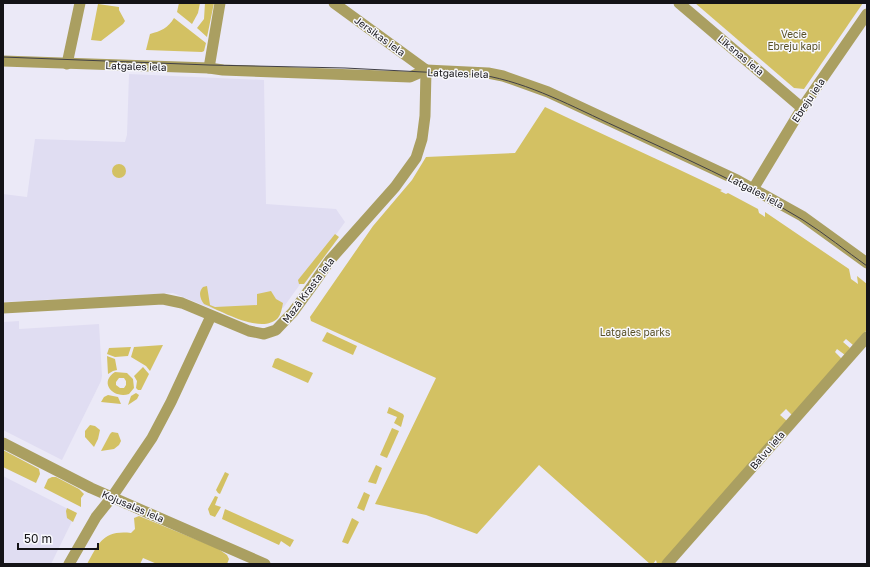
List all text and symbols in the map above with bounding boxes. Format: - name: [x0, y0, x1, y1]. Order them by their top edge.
- street label: Jersikas iela: [352, 14, 408, 58]
- park label: Vecie Ebreju kapi: [767, 28, 821, 52]
- street label: Līksnas iela: [716, 32, 766, 78]
- street label: Latgales iela: [105, 59, 167, 73]
- street label: Latgales iela: [427, 66, 489, 80]
- street label: Ebreju iela: [789, 76, 827, 124]
- street label: Latgales iela: [726, 171, 786, 211]
- street label: Mazā Krasta iela: [280, 255, 336, 325]
- park label: Latgales parks: [600, 326, 670, 338]
- street label: Balvu iela: [747, 428, 787, 472]
- street label: Kojusalas iela: [100, 488, 166, 524]
- scale bar: [18, 525, 98, 551]
- text: 50 m: [24, 531, 52, 546]

